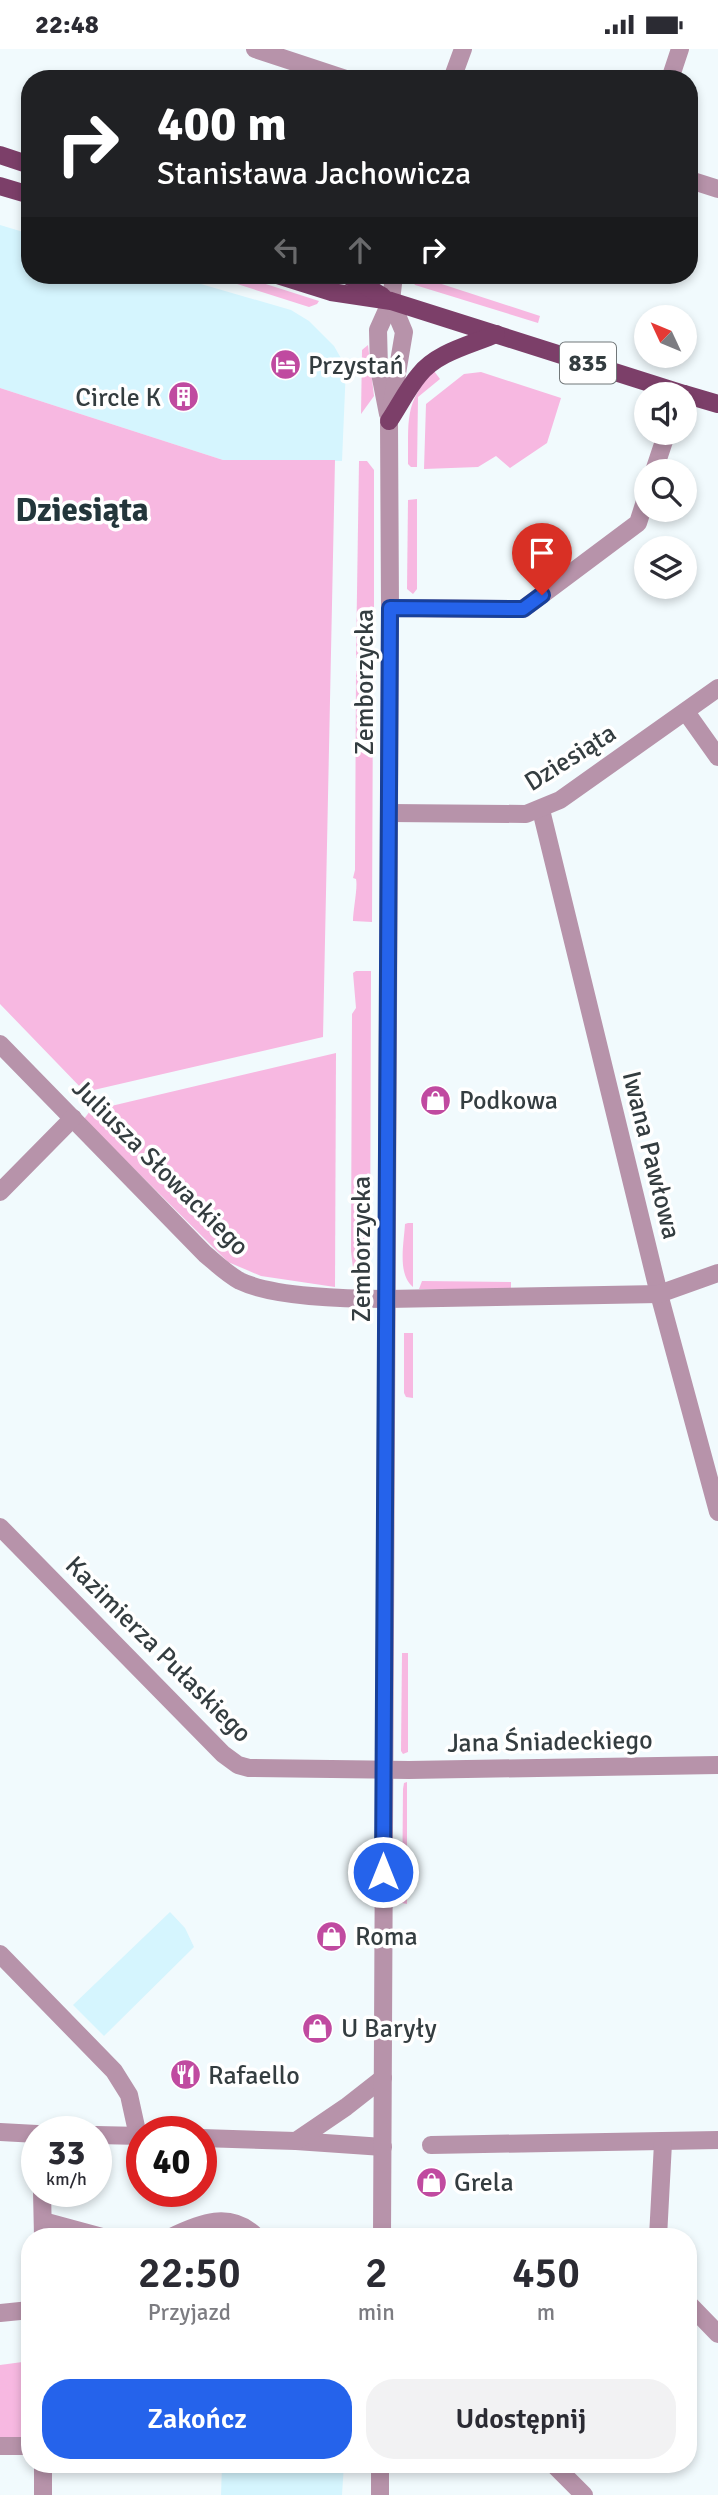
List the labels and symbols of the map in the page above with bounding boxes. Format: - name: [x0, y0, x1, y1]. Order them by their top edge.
- north arrow: [634, 305, 696, 367]
- road number: 835: [560, 342, 616, 383]
- hotel icon: Przystań: [268, 348, 302, 382]
- place label: Przystań: [308, 350, 404, 382]
- building icon: Circle K: [167, 380, 201, 414]
- place label: Circle K: [75, 382, 162, 414]
- district label: Dziesiąta: [15, 490, 149, 531]
- pin: [512, 523, 572, 595]
- street label: Zemborzycka: [349, 609, 381, 755]
- street label: Dziesiąta: [519, 717, 622, 798]
- street label: Iwana Pawłowa: [615, 1068, 687, 1243]
- street label: Juliusza Słowackiego: [65, 1073, 255, 1263]
- shop icon: Podkowa: [419, 1083, 453, 1117]
- place label: Podkowa: [459, 1085, 558, 1117]
- street label: Zemborzycka: [346, 1176, 378, 1322]
- street label: Kazimierza Pułaskiego: [58, 1550, 258, 1750]
- street label: Jana Śniadeckiego: [447, 1724, 653, 1760]
- position arrow: [346, 1835, 420, 1909]
- shop icon: Roma: [315, 1919, 349, 1953]
- place label: Roma: [355, 1921, 418, 1953]
- shop icon: U Baryły: [301, 2011, 335, 2045]
- place label: U Baryły: [341, 2013, 437, 2045]
- restaurant icon: Rafaello: [168, 2058, 202, 2092]
- place label: Rafaello: [208, 2060, 300, 2092]
- speed limit sign: 40: [126, 2116, 217, 2207]
- shop icon: Grela: [414, 2165, 448, 2199]
- place label: Grela: [454, 2167, 514, 2199]

